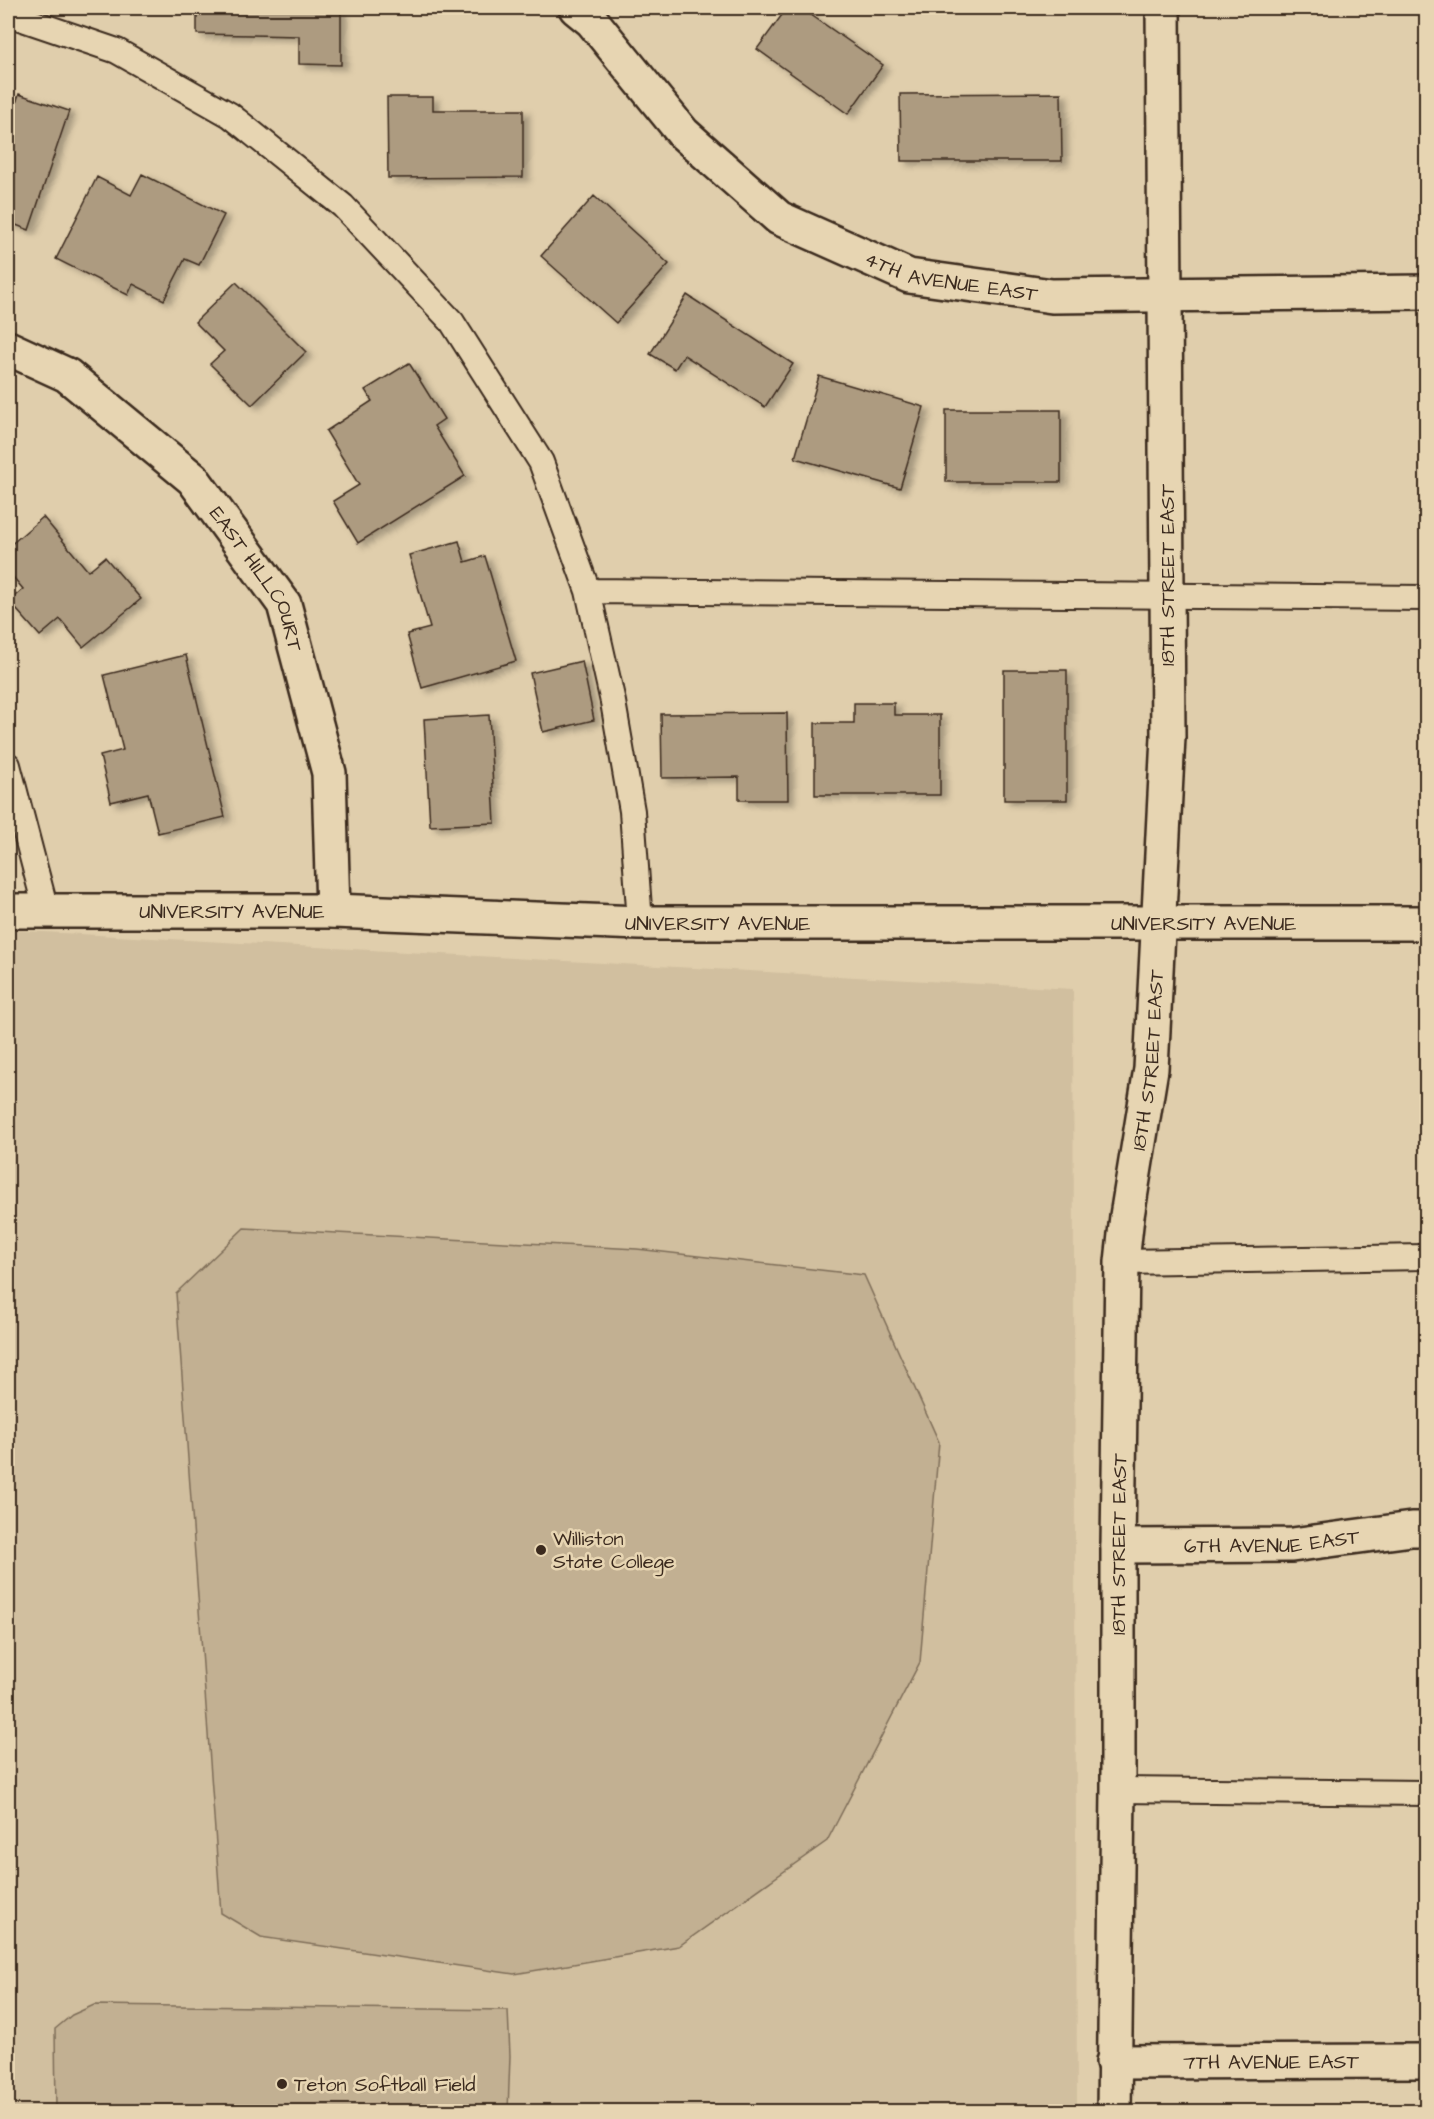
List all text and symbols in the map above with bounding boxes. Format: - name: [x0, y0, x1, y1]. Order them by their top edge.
- street label: 4TH AVENUE EAST: [860, 245, 1040, 309]
- street label: 18TH STREET EAST: [1154, 484, 1182, 666]
- street label: EAST HILLCOURT: [202, 501, 309, 655]
- street label: UNIVERSITY AVENUE: [139, 898, 325, 926]
- street label: UNIVERSITY AVENUE: [625, 909, 811, 938]
- street label: UNIVERSITY AVENUE: [1111, 910, 1297, 938]
- street label: 18TH STREET EAST: [1125, 968, 1171, 1153]
- street label: 18TH STREET EAST: [1105, 1452, 1134, 1635]
- street label: 6TH AVENUE EAST: [1184, 1523, 1362, 1561]
- place label: Williston State College: [553, 1525, 675, 1577]
- marker: Williston State College: [534, 1543, 548, 1557]
- street label: 7TH AVENUE EAST: [1183, 2048, 1359, 2077]
- place label: Teton Softball Field: [294, 2071, 475, 2099]
- marker: Teton Softball Field: [275, 2077, 289, 2091]

